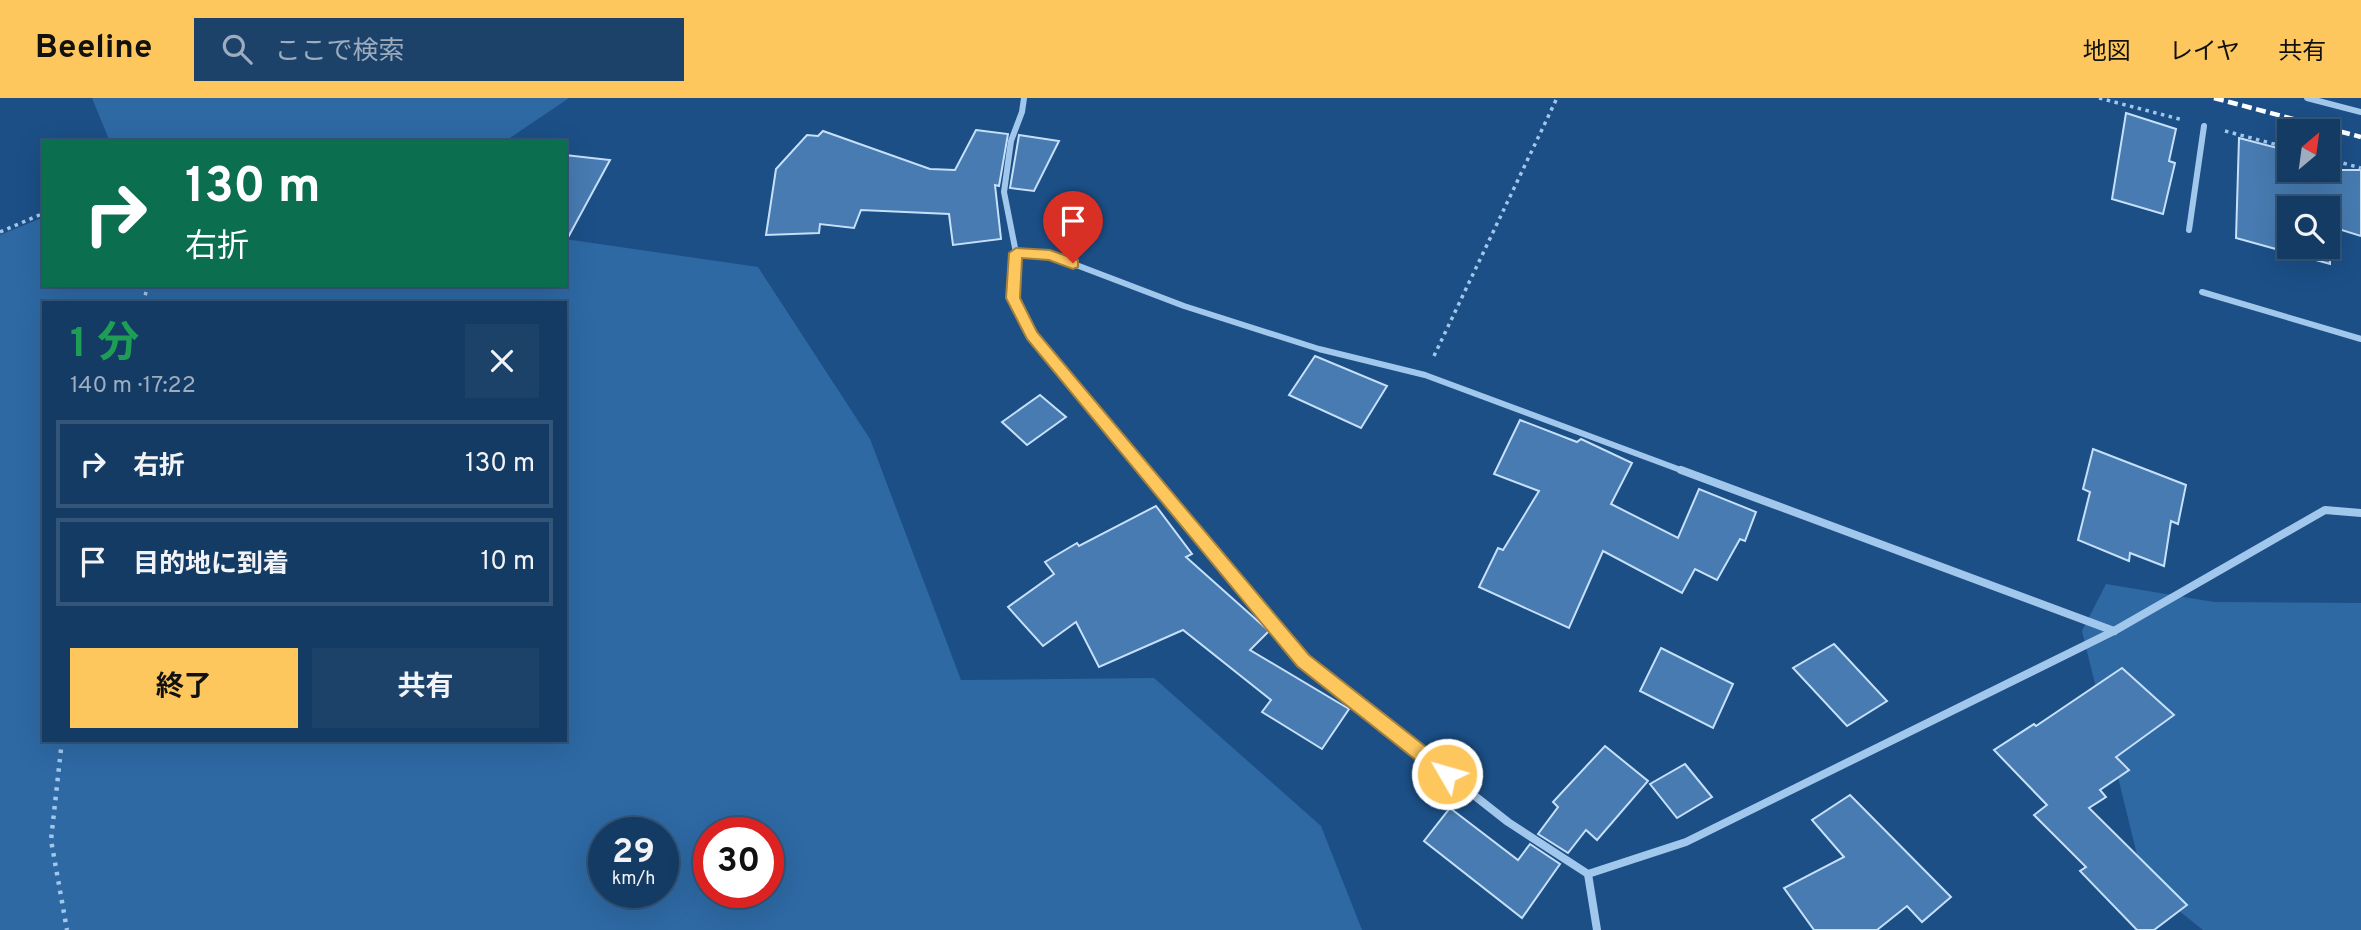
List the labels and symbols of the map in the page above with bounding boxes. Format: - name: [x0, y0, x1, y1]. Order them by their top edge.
- north arrow: [2277, 119, 2340, 182]
- pin: [1043, 191, 1103, 263]
- position arrow: [1410, 737, 1484, 811]
- speed limit sign: 30: [693, 817, 784, 908]

